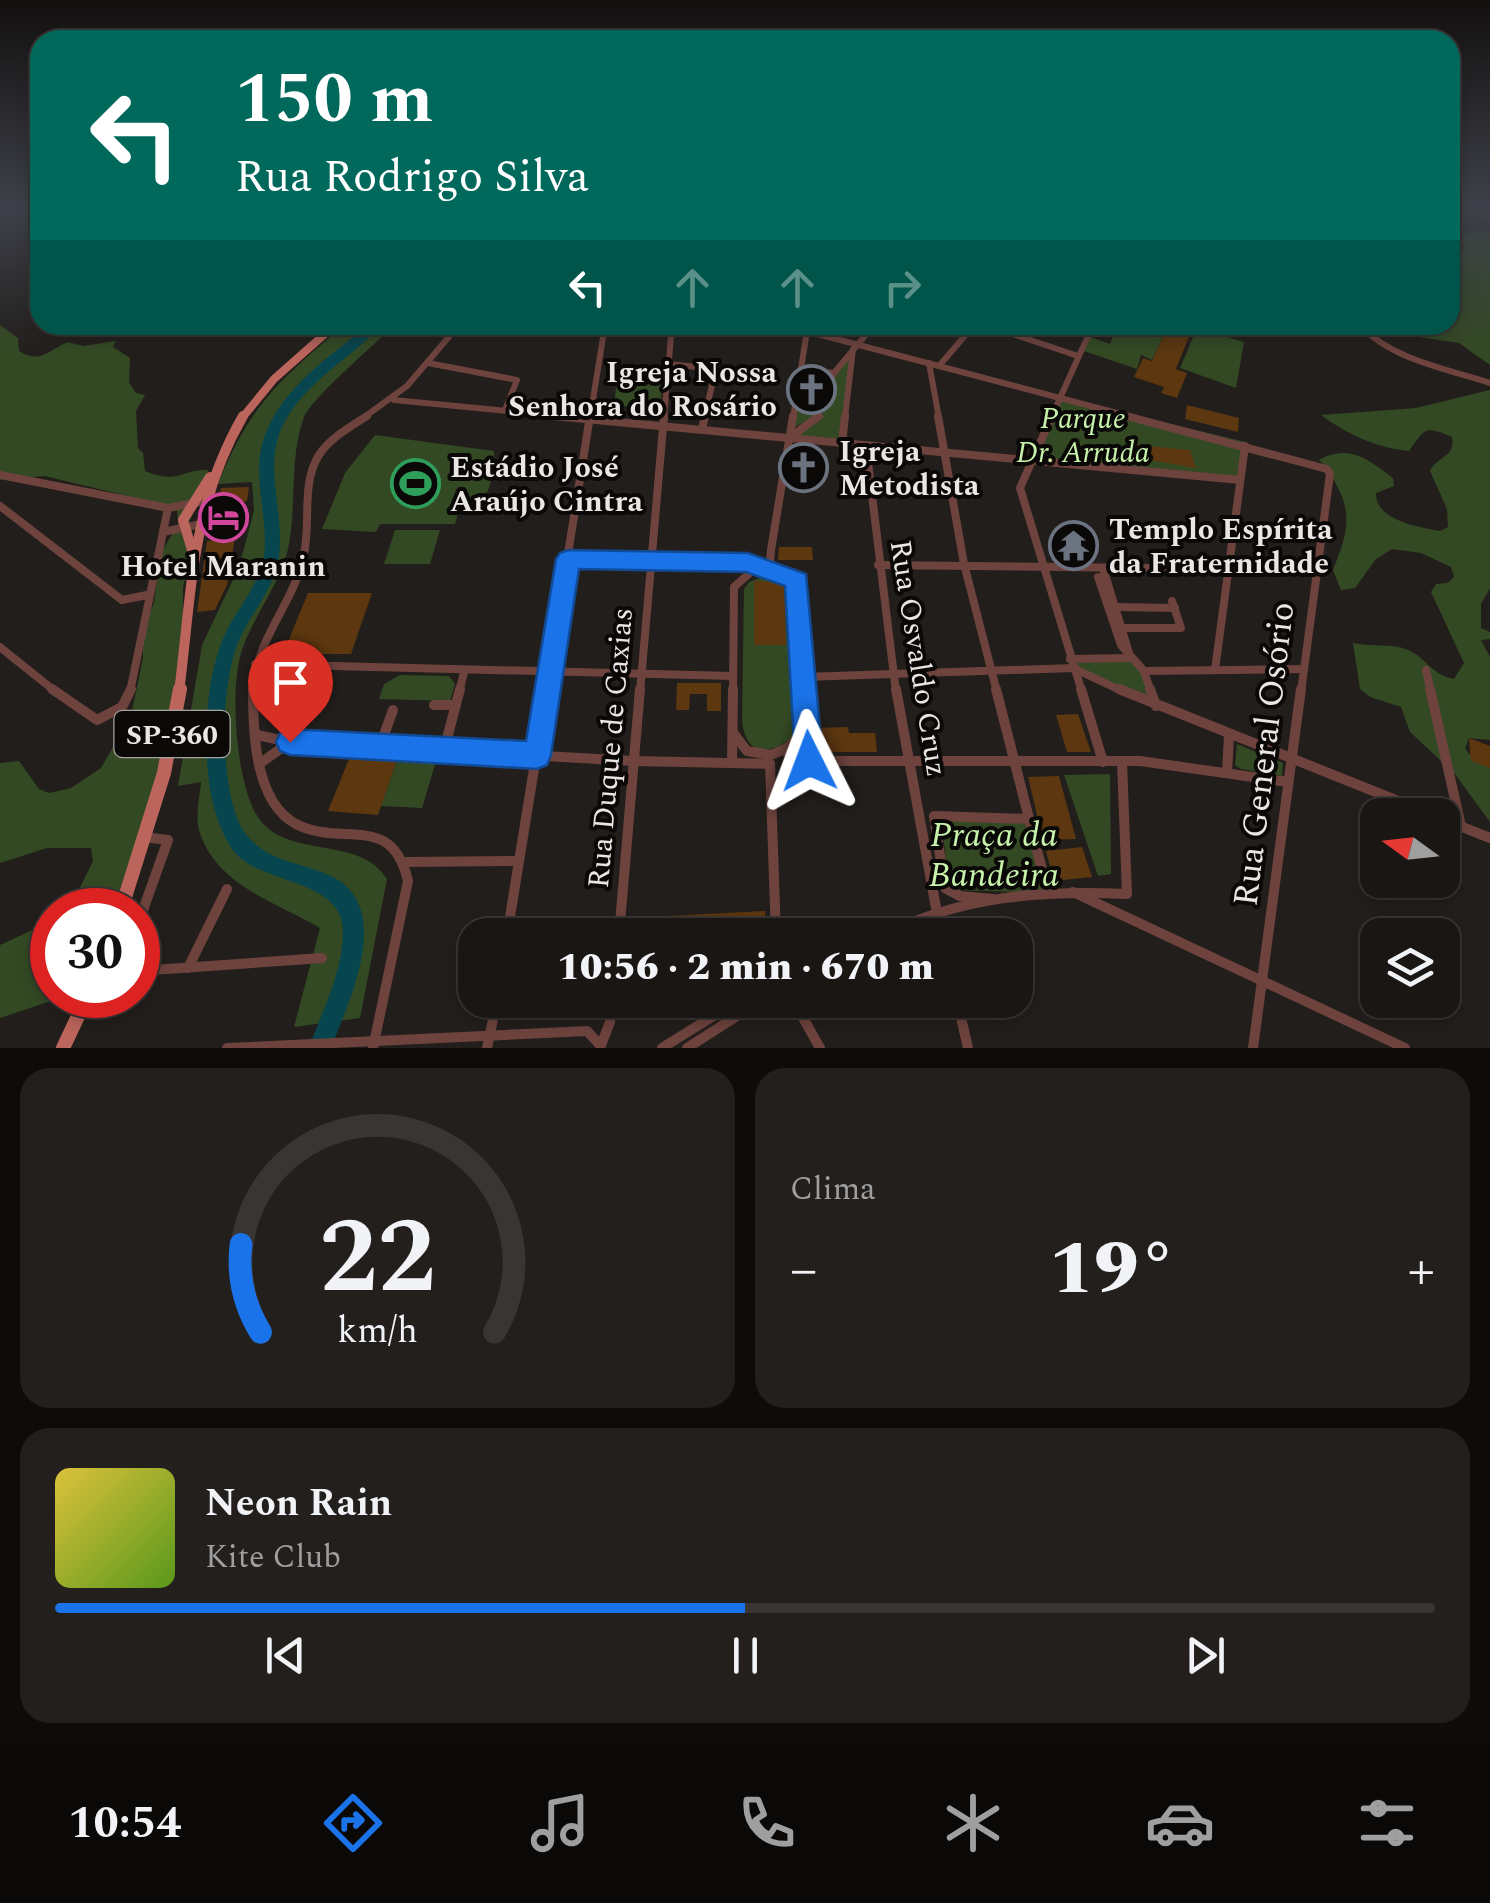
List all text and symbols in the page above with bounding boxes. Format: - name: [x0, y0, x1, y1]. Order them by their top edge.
- text: 150 m: [235, 47, 433, 153]
- icon: left: [70, 70, 200, 200]
- text: Rua Rodrigo Silva: [235, 143, 589, 212]
- icon: left: [560, 260, 615, 315]
- icon: ahead: [665, 260, 720, 315]
- icon: ahead: [770, 260, 825, 315]
- icon: right: [875, 260, 930, 315]
- place label: Igreja Nossa Senhora do Rosário: [508, 350, 778, 430]
- church icon: Igreja Nossa Senhora do Rosário: [786, 363, 838, 415]
- park label: Parque Dr. Arruda: [1016, 396, 1150, 476]
- place label: Igreja Metodista: [839, 429, 980, 509]
- church icon: Igreja Metodista: [778, 442, 830, 494]
- place label: Estádio José Araújo Cintra: [450, 445, 643, 525]
- sports icon: Estádio José Araújo Cintra: [389, 458, 441, 510]
- hotel icon: Hotel Maranin: [197, 491, 249, 543]
- place label: Templo Espírita da Fraternidade: [1109, 507, 1333, 587]
- temple icon: Templo Espírita da Fraternidade: [1048, 520, 1100, 572]
- street label: Rua Osvaldo Cruz: [877, 536, 959, 780]
- place label: Hotel Maranin: [120, 544, 326, 590]
- street label: Rua General Osório: [1220, 599, 1309, 909]
- street label: Rua Duque de Caxias: [576, 606, 646, 890]
- pin: [248, 640, 333, 743]
- icon: arrive: [263, 655, 318, 710]
- position arrow: [757, 709, 861, 813]
- road number: SP-360: [114, 711, 230, 757]
- north arrow: [1360, 798, 1460, 898]
- map controls: [1360, 798, 1460, 1018]
- park label: Praça da Bandeira: [929, 809, 1060, 902]
- speed limit sign: 30: [30, 888, 160, 1018]
- button: layers: [1360, 918, 1460, 1018]
- text: 10:56 · 2 min · 670 m: [557, 939, 934, 997]
- text: Clima: [790, 1165, 876, 1214]
- text: 22: [319, 1180, 436, 1338]
- text: 19°: [1049, 1213, 1176, 1327]
- text: −: [790, 1229, 818, 1312]
- text: +: [1407, 1229, 1435, 1312]
- text: km/h: [337, 1304, 418, 1359]
- text: Neon Rain: [205, 1475, 392, 1533]
- text: Kite Club: [205, 1533, 341, 1582]
- icon: previous: [258, 1628, 313, 1683]
- icon: pause: [718, 1628, 773, 1683]
- icon: next: [1178, 1628, 1233, 1683]
- icon: directions: [318, 1788, 388, 1858]
- icon: music: [525, 1788, 595, 1858]
- icon: phone: [732, 1788, 802, 1858]
- icon: climate: [938, 1788, 1008, 1858]
- icon: car: [1145, 1788, 1215, 1858]
- icon: filters: [1352, 1788, 1422, 1858]
- text: 10:54: [68, 1789, 181, 1858]

